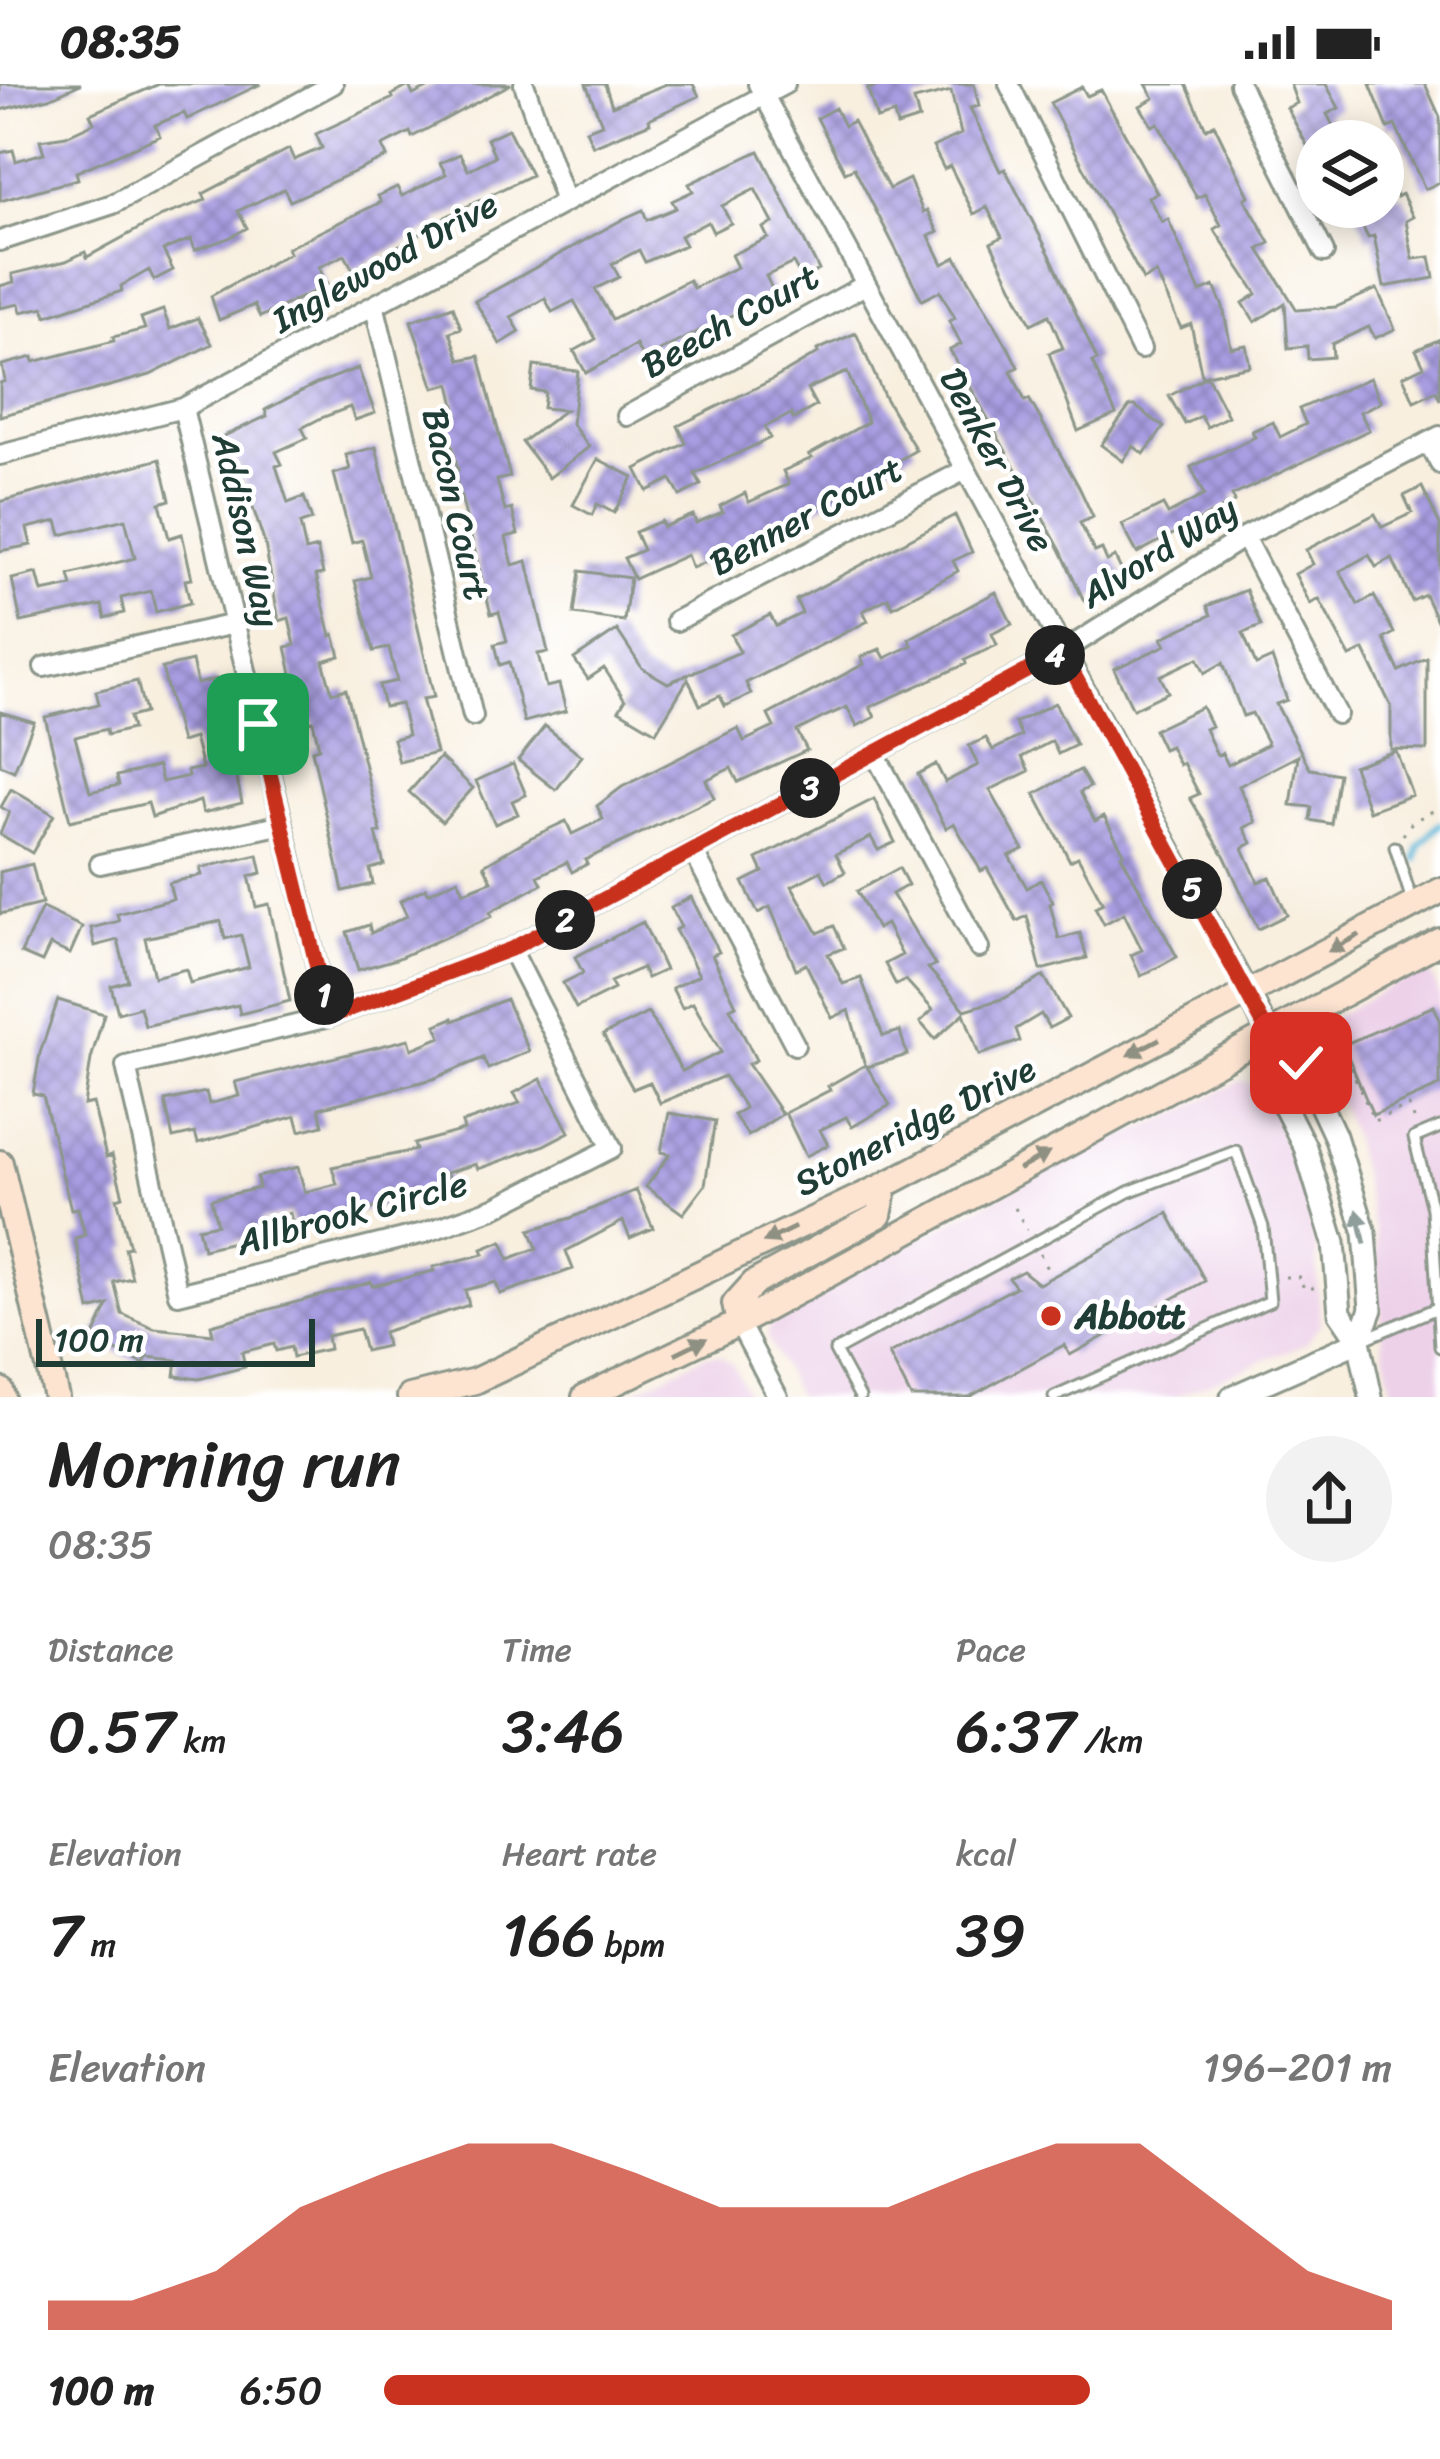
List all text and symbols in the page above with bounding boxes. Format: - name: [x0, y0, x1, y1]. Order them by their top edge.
- text: 08:35: [60, 2, 181, 82]
- map controls: [1296, 120, 1404, 228]
- button: layers: [1296, 120, 1404, 228]
- street label: Inglewood Drive: [259, 173, 510, 351]
- street label: Beech Court: [629, 246, 831, 396]
- street label: Denker Drive: [921, 356, 1073, 564]
- street label: Bacon Court: [403, 401, 509, 607]
- street label: Addison Way: [192, 425, 299, 634]
- street label: Benner Court: [697, 438, 915, 594]
- street label: Alvord Way: [1066, 478, 1251, 626]
- pin: 4: [1025, 625, 1085, 685]
- text: 4: [1045, 626, 1065, 684]
- pin: [207, 673, 309, 775]
- icon: arrive: [225, 691, 291, 757]
- pin: 3: [780, 758, 840, 818]
- text: 3: [801, 759, 819, 817]
- pin: 5: [1162, 859, 1222, 919]
- text: 5: [1182, 860, 1202, 918]
- pin: 2: [535, 890, 595, 950]
- text: 2: [555, 891, 575, 949]
- one-way arrow: [1327, 932, 1362, 952]
- pin: 1: [294, 965, 354, 1025]
- text: 1: [317, 966, 331, 1024]
- pin: [1250, 1012, 1352, 1114]
- icon: check: [1268, 1030, 1334, 1096]
- one-way arrow: [1127, 1036, 1162, 1057]
- street label: Stoneridge Drive: [783, 1037, 1047, 1215]
- street label: Allbrook Circle: [228, 1151, 475, 1275]
- one-way arrow: [1017, 1151, 1052, 1172]
- one-way arrow: [1351, 1207, 1370, 1245]
- one-way arrow: [761, 1225, 796, 1245]
- place label: Abbott: [1073, 1284, 1186, 1348]
- marker: Abbott: [1038, 1303, 1064, 1329]
- text: 100 m: [54, 1311, 144, 1369]
- scale bar: [36, 1313, 315, 1366]
- one-way arrow: [674, 1336, 709, 1356]
- text: Morning run: [48, 1406, 401, 1523]
- button: share: [1266, 1436, 1392, 1562]
- text: 08:35: [48, 1510, 153, 1579]
- text: Distance: [48, 1621, 173, 1679]
- text: Time: [502, 1621, 572, 1679]
- text: Pace: [956, 1621, 1026, 1679]
- text: 0.57: [48, 1679, 175, 1785]
- text: 3:46: [502, 1679, 625, 1785]
- text: 6:37: [956, 1679, 1075, 1785]
- text: km: [175, 1712, 226, 1770]
- text: /km: [1075, 1712, 1143, 1770]
- text: Elevation: [48, 1825, 182, 1883]
- text: Heart rate: [502, 1825, 657, 1883]
- text: kcal: [956, 1825, 1016, 1883]
- text: 7: [48, 1883, 82, 1989]
- text: 166: [502, 1883, 596, 1989]
- text: 39: [956, 1883, 1026, 1989]
- text: m: [82, 1916, 116, 1974]
- text: bpm: [596, 1916, 665, 1974]
- text: Elevation: [48, 2033, 206, 2102]
- text: 196–201 m: [1203, 2033, 1392, 2102]
- text: 100 m: [48, 2356, 154, 2425]
- text: 6:50: [240, 2356, 322, 2425]

